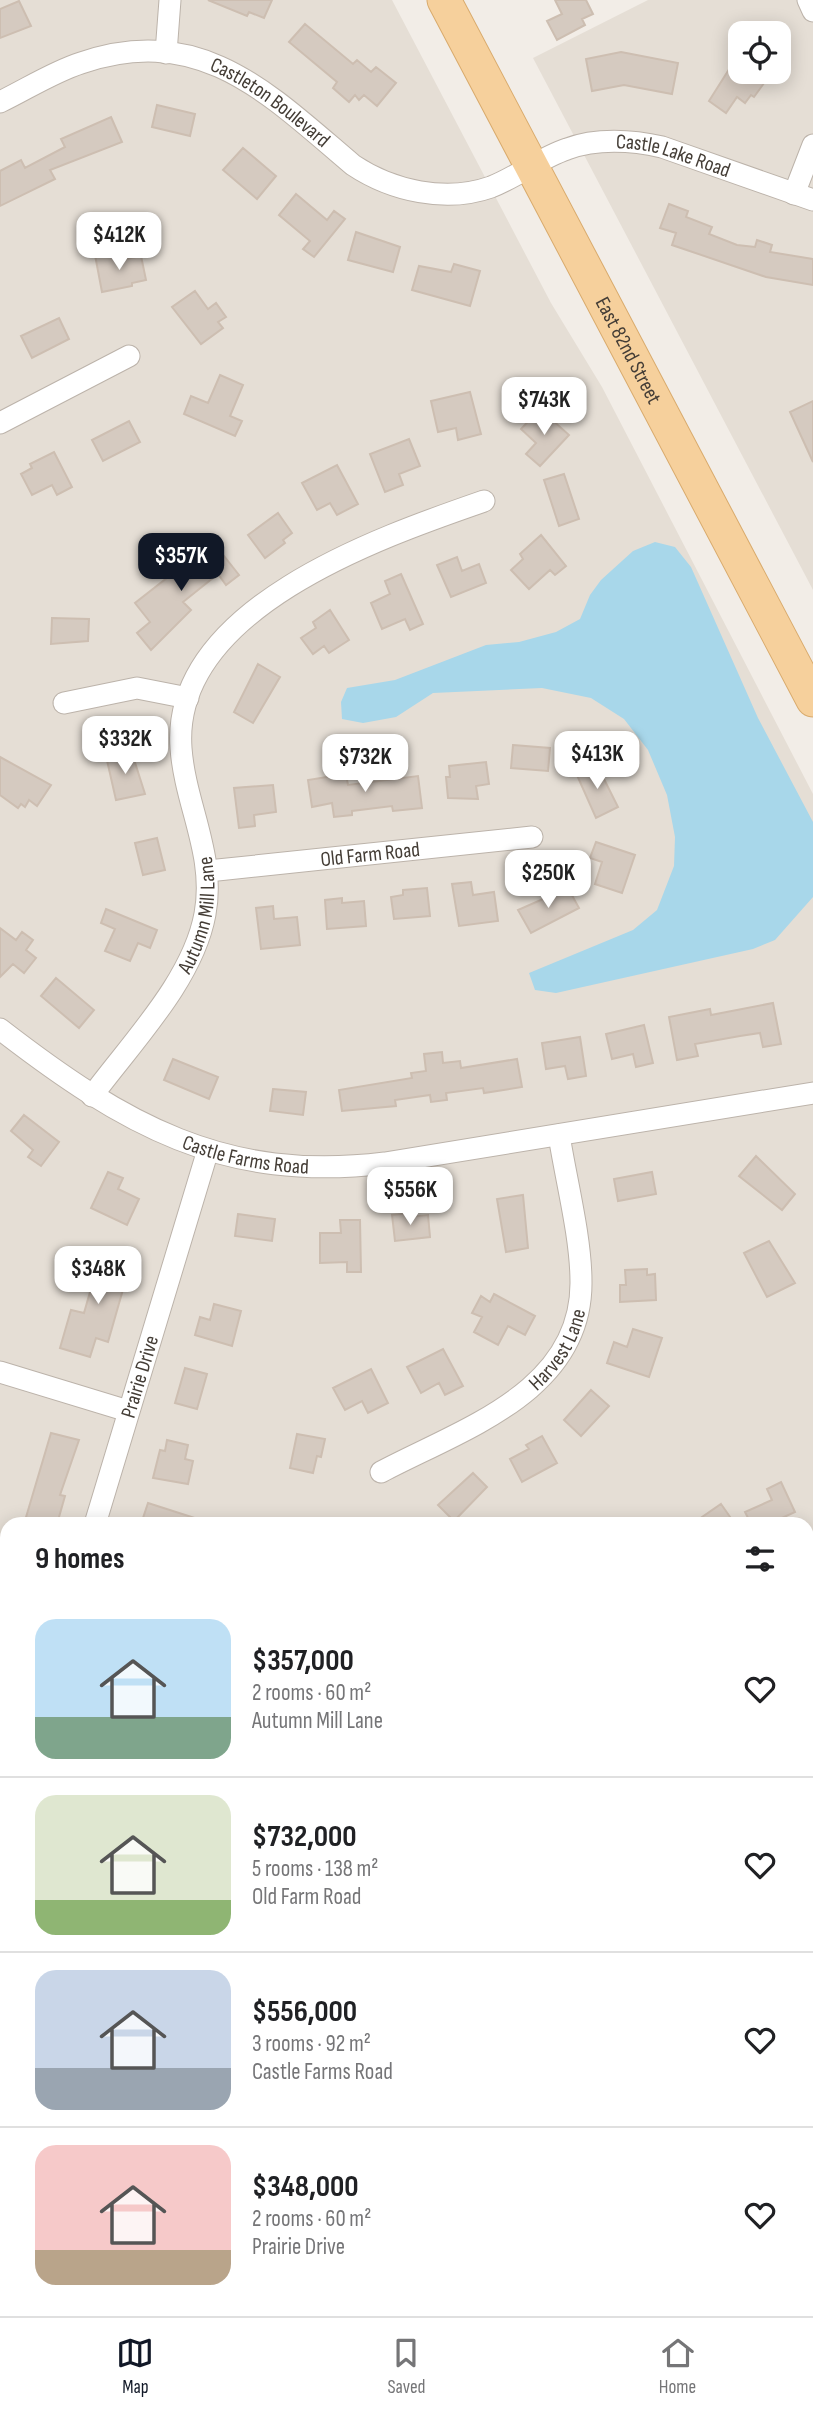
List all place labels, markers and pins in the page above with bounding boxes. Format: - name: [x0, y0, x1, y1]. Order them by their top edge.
- pin: $412K: [70, 212, 168, 272]
- pin: $743K: [495, 378, 593, 437]
- pin: $357K: [132, 534, 230, 593]
- pin: $332K: [76, 716, 174, 776]
- pin: $413K: [548, 732, 646, 791]
- pin: $732K: [316, 734, 414, 794]
- pin: $250K: [499, 850, 597, 910]
- pin: $556K: [361, 1168, 459, 1227]
- pin: $348K: [49, 1246, 147, 1306]

